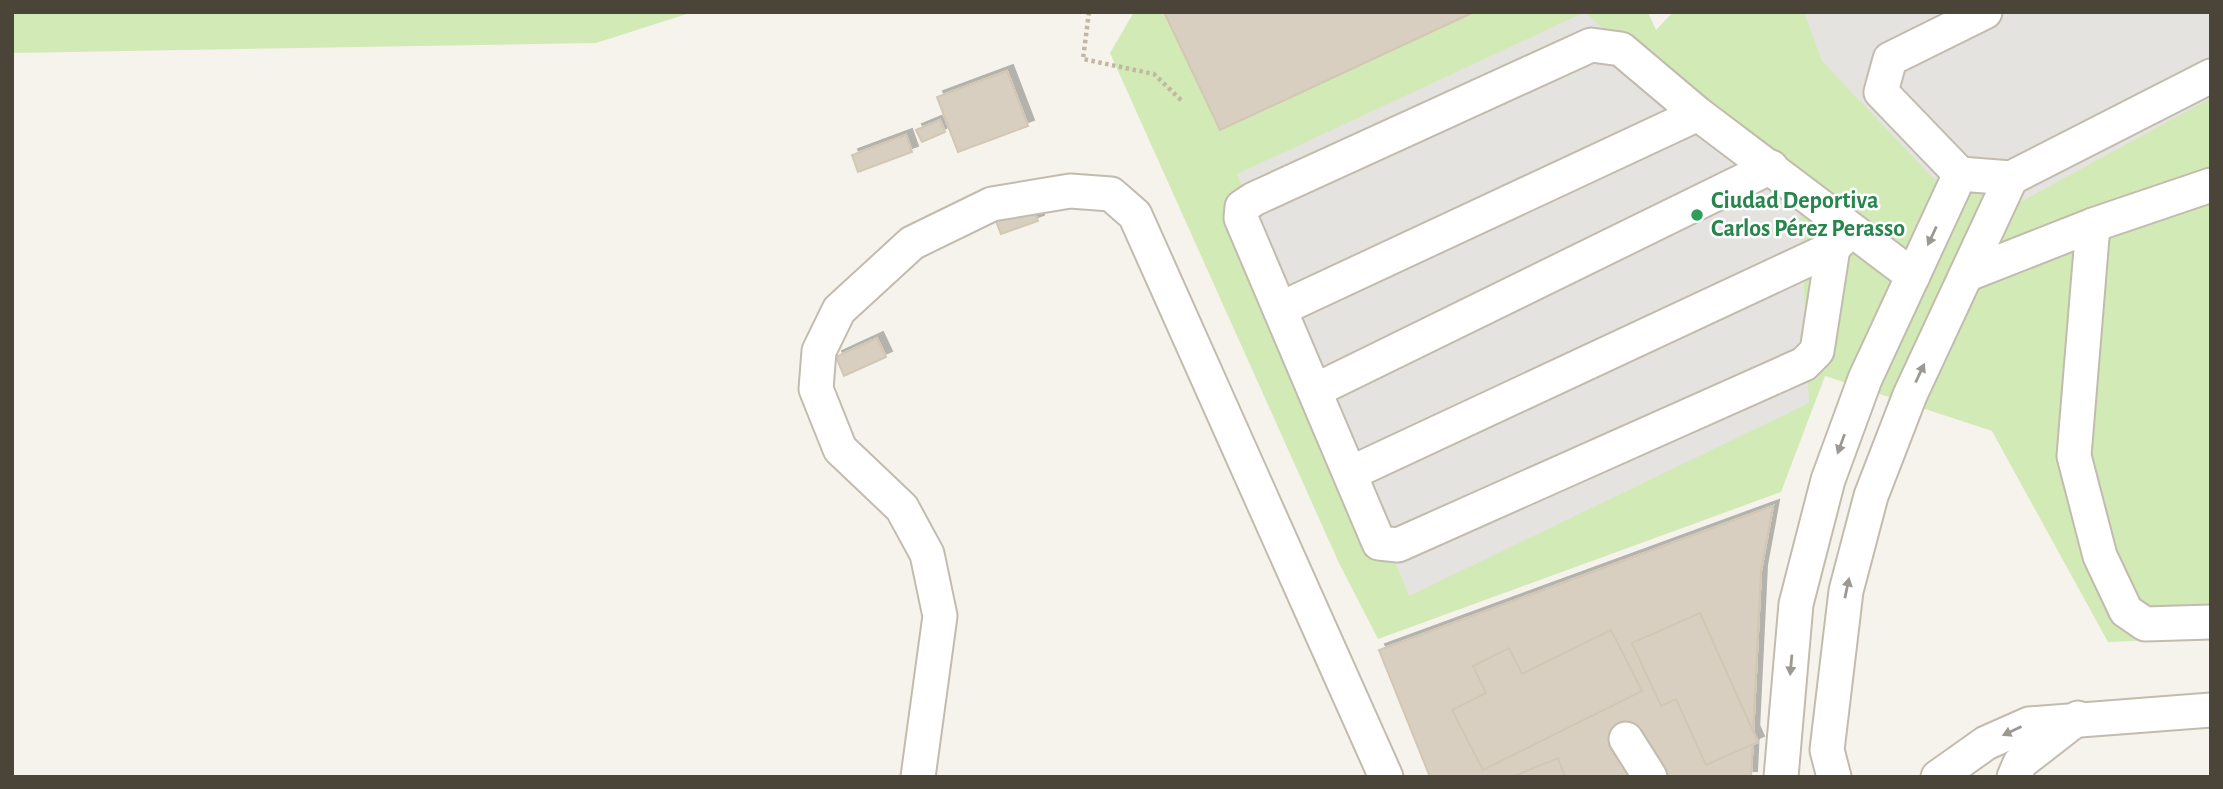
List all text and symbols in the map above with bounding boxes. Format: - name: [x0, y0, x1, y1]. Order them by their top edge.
- place label: Ciudad Deportiva Carlos Pérez Perasso: [1711, 189, 1905, 241]
- marker: Ciudad Deportiva Carlos Pérez Perasso: [1689, 207, 1705, 223]
- one-way arrow: [1926, 226, 1937, 246]
- one-way arrow: [1914, 363, 1926, 383]
- one-way arrow: [1835, 434, 1846, 455]
- one-way arrow: [1842, 577, 1853, 599]
- one-way arrow: [1785, 654, 1796, 676]
- one-way arrow: [2002, 725, 2022, 737]

